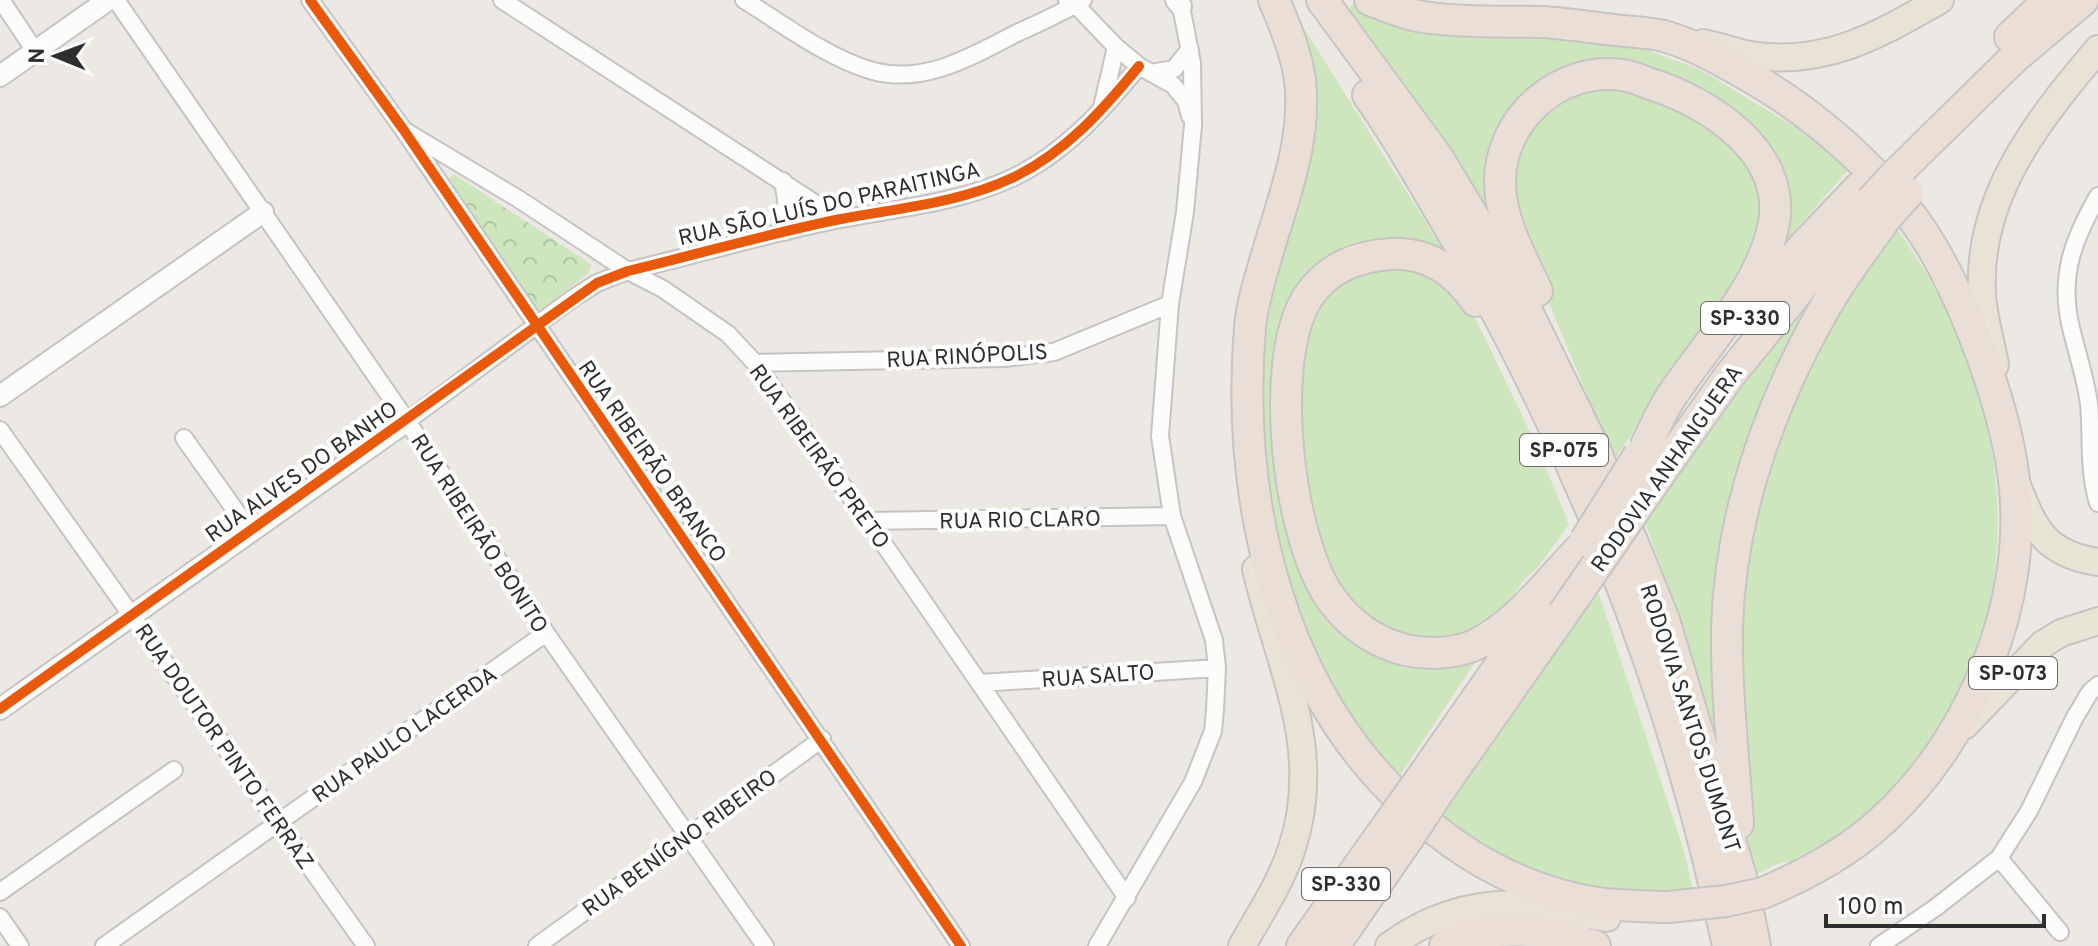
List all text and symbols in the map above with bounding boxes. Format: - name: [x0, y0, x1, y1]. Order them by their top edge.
- north arrow: [16, 16, 96, 96]
- text: N: [25, 48, 52, 64]
- street label: RUA SÃO LUÍS DO PARAITINGA: [675, 156, 983, 253]
- road number: SP-330: [1701, 302, 1789, 334]
- street label: RUA RINÓPOLIS: [886, 337, 1049, 375]
- street label: RUA RIBEIRÃO BRANCO: [571, 355, 733, 569]
- street label: RUA RIBEIRÃO PRETO: [742, 359, 896, 555]
- street label: RODOVIA ANHANGUERA: [1586, 361, 1750, 578]
- street label: RUA ALVES DO BANHO: [201, 396, 404, 550]
- street label: RUA RIBEIRÃO BONITO: [403, 429, 554, 639]
- road number: SP-075: [1520, 434, 1608, 466]
- street label: RUA RIO CLARO: [939, 507, 1101, 536]
- street label: RODOVIA SANTOS DUMONT: [1632, 581, 1745, 856]
- street label: RUA DOUTOR PINTO FERRAZ: [128, 619, 318, 875]
- road number: SP-073: [1969, 657, 2057, 689]
- street label: RUA SALTO: [1041, 660, 1156, 695]
- street label: RUA PAULO LACERDA: [308, 662, 503, 810]
- street label: RUA BENÍGNO RIBEIRO: [577, 763, 783, 924]
- road number: SP-330: [1302, 868, 1390, 900]
- scale bar: [1826, 878, 2044, 928]
- text: 100 m: [1838, 893, 1904, 923]

